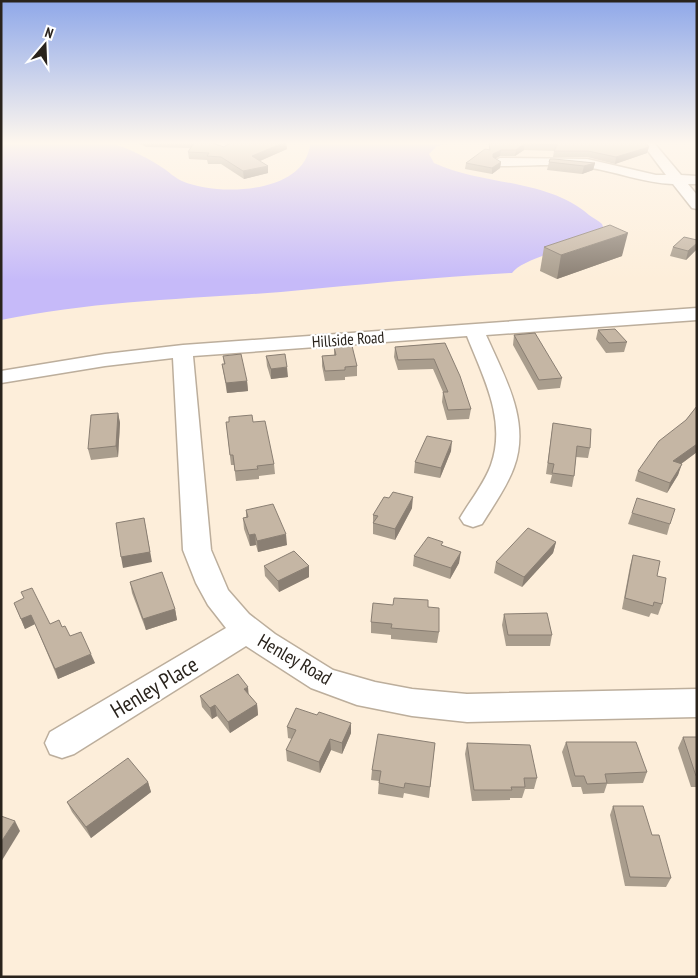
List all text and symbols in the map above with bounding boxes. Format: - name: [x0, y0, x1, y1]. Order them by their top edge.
- north arrow: [20, 20, 70, 70]
- text: N: [43, 23, 56, 42]
- street label: Hillside Road: [311, 326, 385, 352]
- street label: Henley Road: [254, 628, 336, 690]
- street label: Henley Place: [105, 650, 203, 724]

